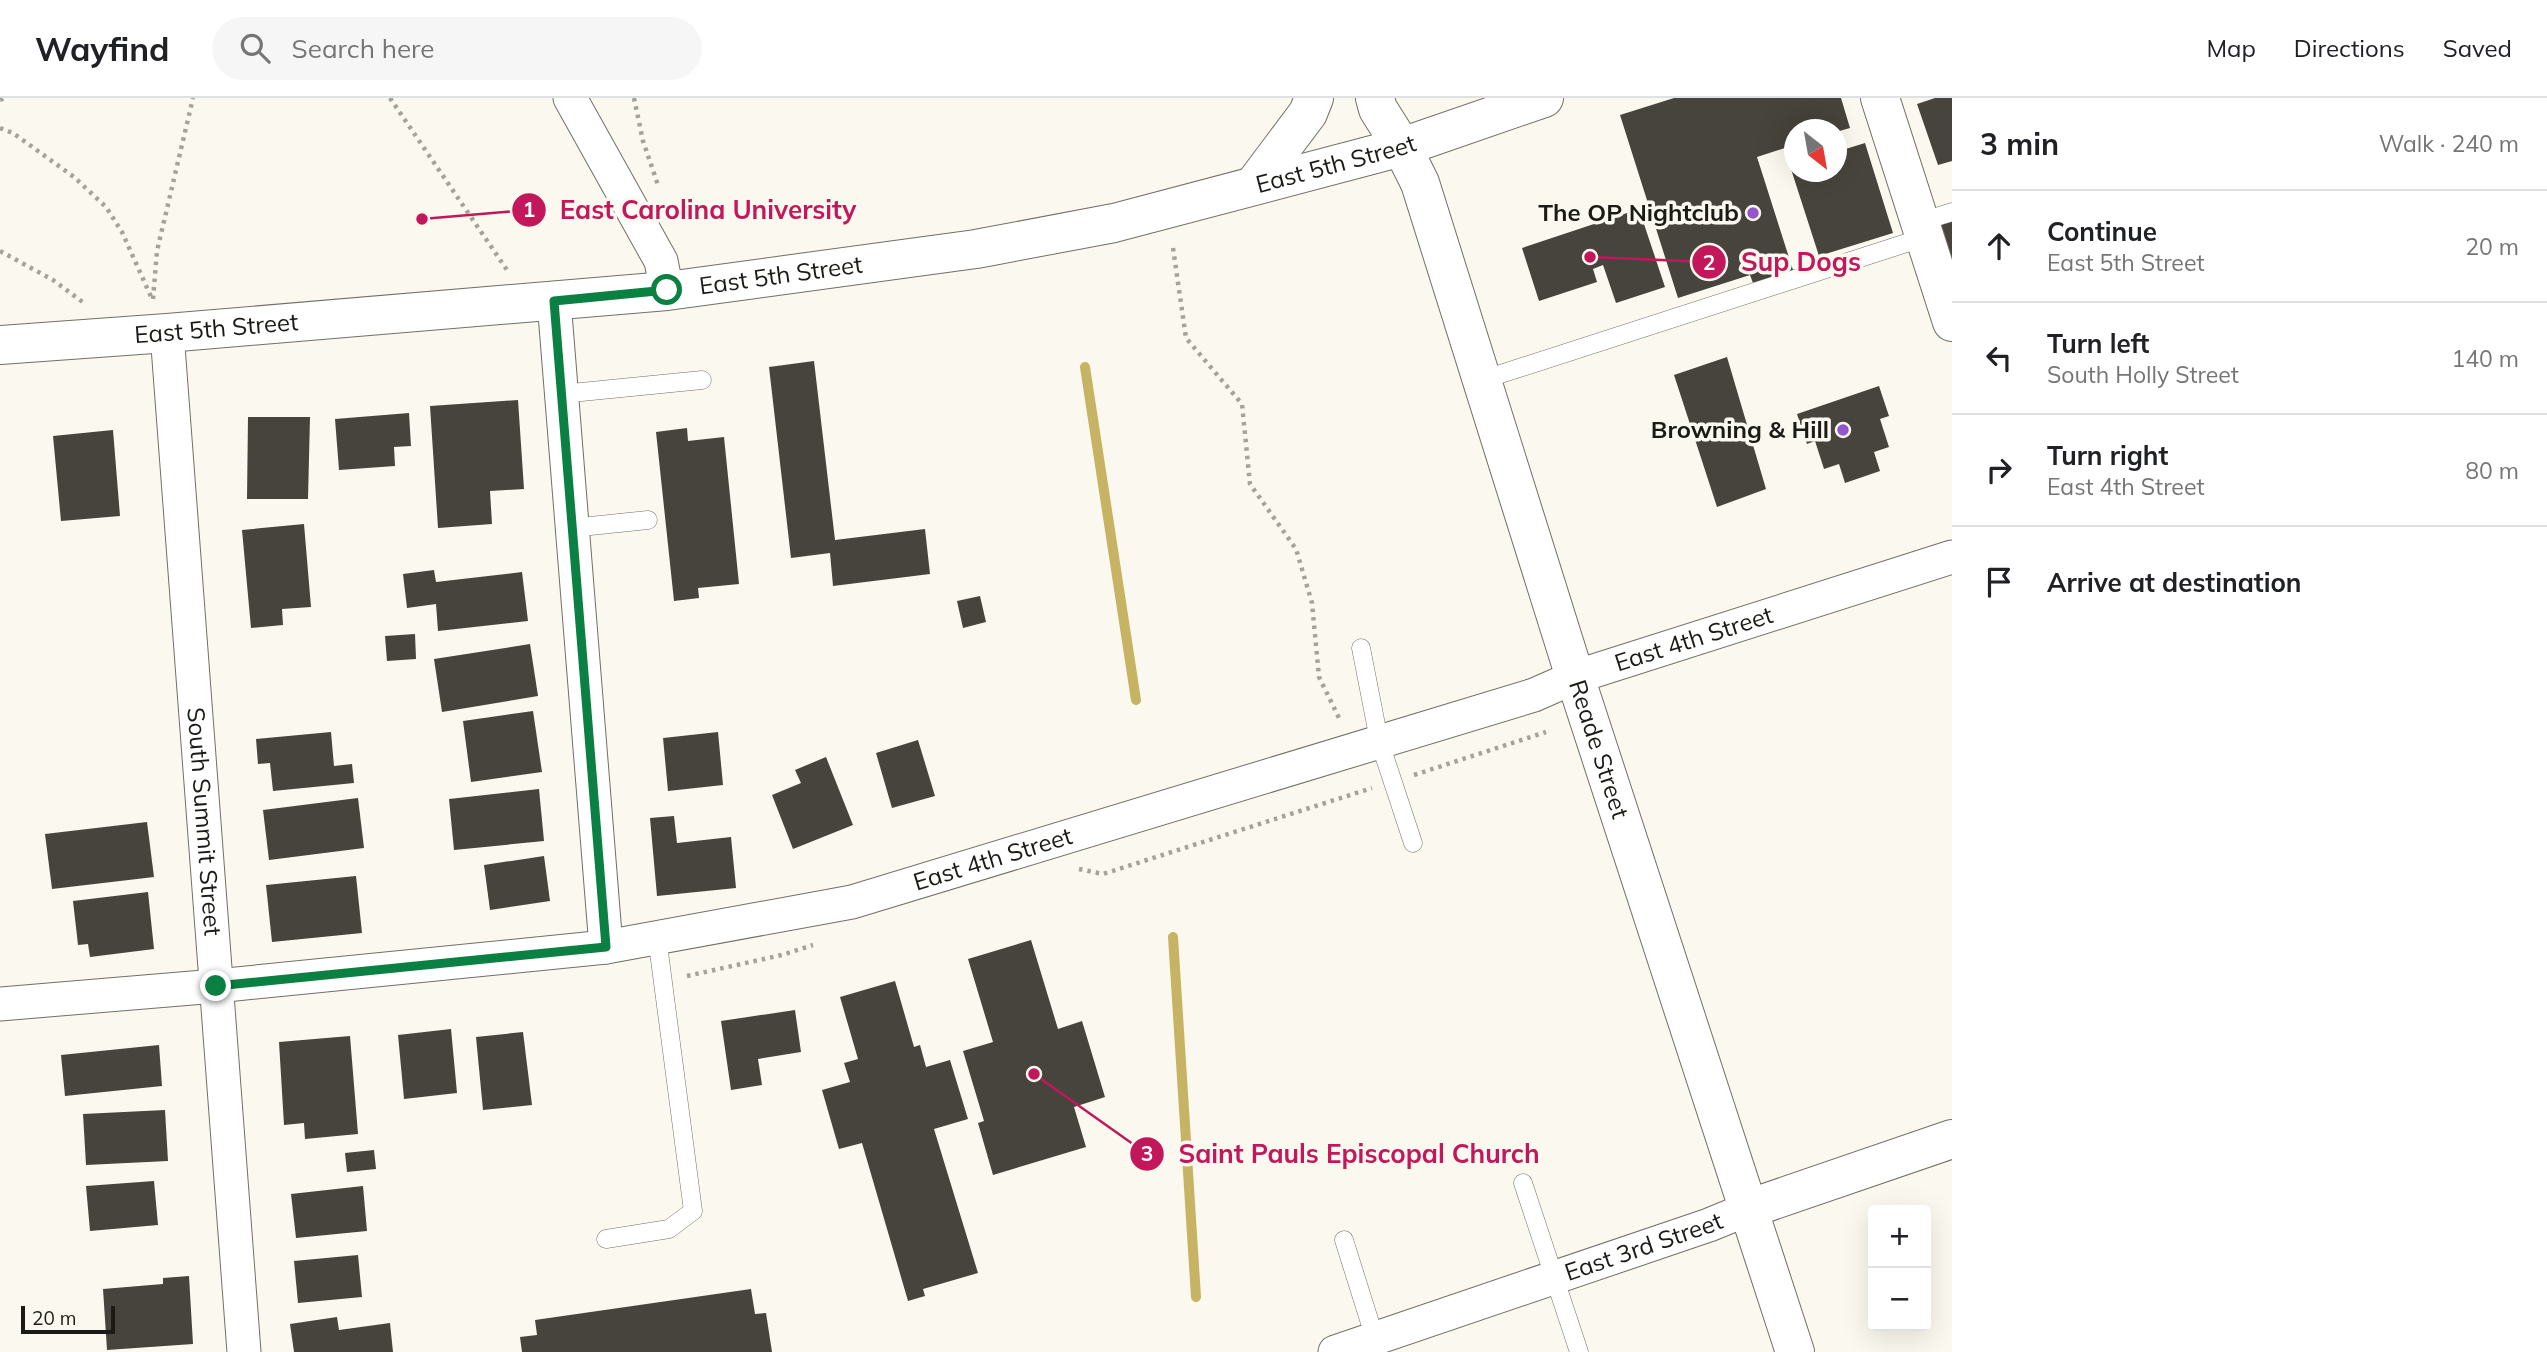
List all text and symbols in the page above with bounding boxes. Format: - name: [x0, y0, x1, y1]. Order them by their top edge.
- search box: [212, 17, 702, 80]
- text: Wayfind: [35, 28, 170, 69]
- icon: search: [236, 29, 274, 67]
- text: Search here: [292, 32, 434, 65]
- text: Map: [2206, 33, 2256, 63]
- text: Directions: [2294, 33, 2405, 63]
- text: Saved: [2443, 33, 2512, 63]
- north arrow: [1784, 119, 1847, 182]
- text: 3 min: [1980, 125, 2059, 163]
- street label: East 5th Street: [1252, 127, 1420, 199]
- text: Walk · 240 m: [2379, 129, 2519, 158]
- callout: East Carolina University: [511, 187, 871, 234]
- text: East Carolina University: [560, 193, 857, 226]
- text: 1: [523, 196, 535, 222]
- place label: The OP Nightclub: [1538, 197, 1739, 227]
- marker: The OP Nightclub: [1745, 205, 1761, 221]
- text: Continue: [2047, 215, 2157, 248]
- icon: ahead: [1980, 227, 2018, 265]
- text: 20 m: [2465, 232, 2519, 261]
- callout: Sup Dogs: [1692, 239, 1875, 286]
- text: Sup Dogs: [1741, 245, 1861, 278]
- text: East 5th Street: [2047, 248, 2204, 277]
- street label: East 5th Street: [697, 249, 864, 300]
- text: 2: [1703, 249, 1715, 275]
- route start: [651, 274, 682, 305]
- street label: East 5th Street: [133, 306, 299, 349]
- text: Turn left: [2047, 327, 2149, 360]
- icon: left: [1980, 339, 2018, 377]
- text: 140 m: [2451, 344, 2519, 373]
- text: South Holly Street: [2047, 360, 2239, 389]
- place label: Browning & Hill: [1651, 414, 1829, 444]
- marker: Browning & Hill: [1835, 422, 1851, 438]
- text: Turn right: [2047, 439, 2168, 472]
- icon: right: [1980, 451, 2018, 489]
- text: 80 m: [2465, 456, 2519, 485]
- text: East 4th Street: [2047, 472, 2204, 501]
- icon: arrive: [1980, 563, 2018, 601]
- text: Arrive at destination: [2047, 566, 2302, 599]
- street label: East 4th Street: [1611, 599, 1776, 677]
- street label: Reade Street: [1563, 676, 1636, 822]
- street label: South Summit Street: [181, 706, 229, 937]
- street label: East 4th Street: [910, 820, 1076, 897]
- route end: [200, 970, 231, 1001]
- callout: Saint Pauls Episcopal Church: [1129, 1130, 1553, 1177]
- text: Saint Pauls Episcopal Church: [1178, 1137, 1540, 1170]
- text: 3: [1141, 1140, 1153, 1166]
- street label: East 3rd Street: [1560, 1205, 1727, 1287]
- map controls: [1868, 1205, 1931, 1331]
- button: +: [1868, 1205, 1931, 1268]
- button: −: [1868, 1268, 1931, 1331]
- scale bar: [21, 1303, 116, 1335]
- text: 20 m: [32, 1306, 76, 1330]

